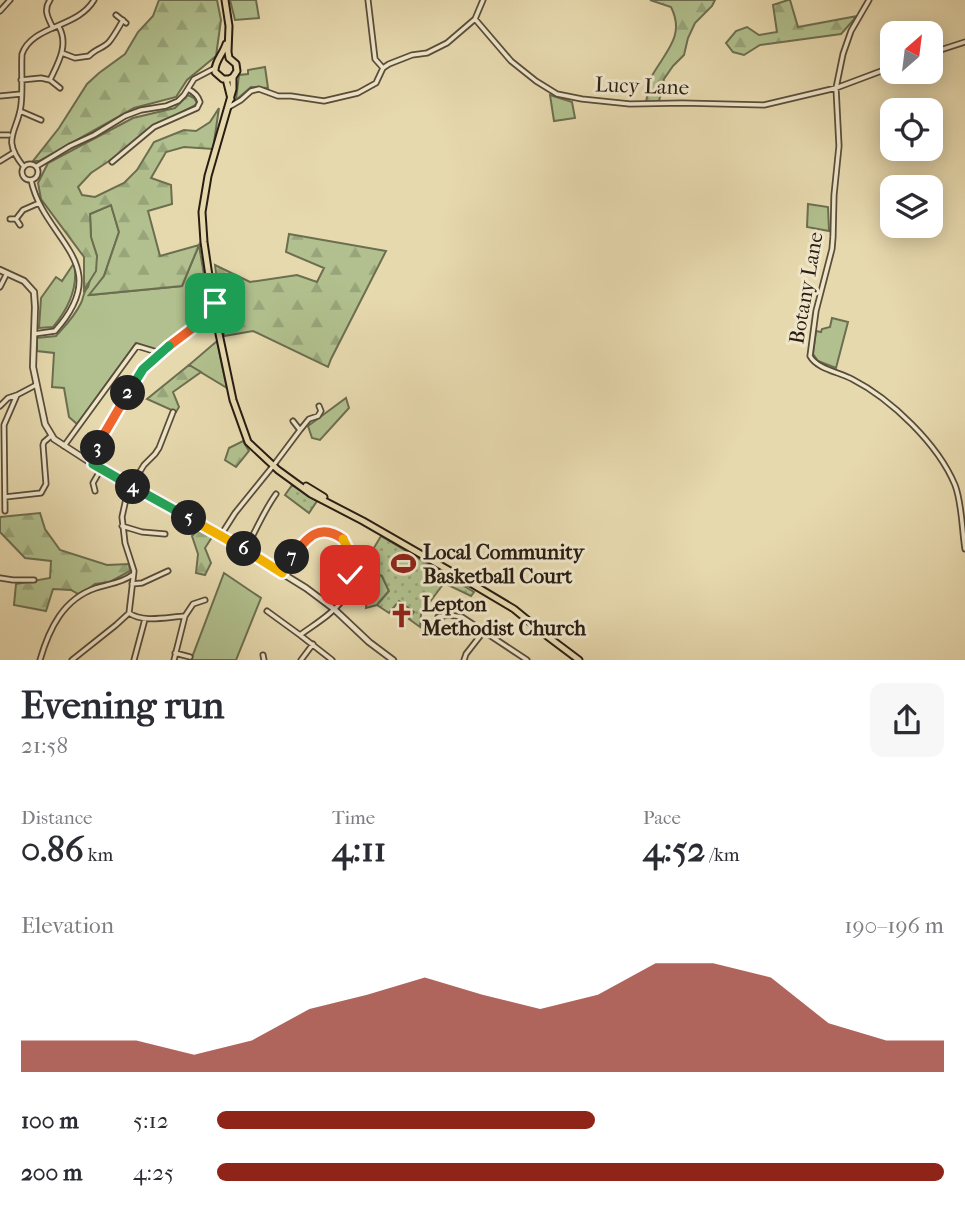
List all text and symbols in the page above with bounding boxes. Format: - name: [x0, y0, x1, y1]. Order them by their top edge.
- north arrow: [880, 21, 943, 84]
- map controls: [880, 21, 943, 238]
- street label: Lucy Lane: [595, 72, 689, 100]
- button: locate: [880, 98, 943, 161]
- button: layers: [880, 175, 943, 238]
- street label: Botany Lane: [784, 230, 828, 346]
- pin: [185, 273, 245, 333]
- icon: arrive: [196, 284, 234, 322]
- pin: 2: [110, 376, 146, 410]
- text: 2: [123, 381, 132, 403]
- pin: 3: [80, 430, 116, 466]
- text: 3: [94, 436, 101, 458]
- pin: 4: [116, 470, 150, 504]
- text: 4: [127, 475, 138, 497]
- pin: 5: [172, 500, 206, 536]
- text: 5: [184, 506, 193, 528]
- pin: 6: [226, 532, 262, 566]
- text: 6: [238, 537, 249, 559]
- pin: 7: [274, 540, 310, 574]
- place label: Local Community Basketball Court: [423, 540, 586, 588]
- text: 7: [287, 545, 296, 567]
- pin: [320, 545, 380, 605]
- sports icon: Local Community Basketball Court: [389, 550, 417, 578]
- icon: check: [331, 556, 369, 594]
- place label: Lepton Methodist Church: [421, 592, 586, 640]
- church icon: Lepton Methodist Church: [388, 602, 416, 630]
- text: Evening run: [21, 683, 224, 728]
- button: share: [870, 683, 944, 757]
- text: 21:58: [21, 732, 68, 759]
- text: Distance: [21, 807, 92, 829]
- text: Time: [332, 807, 375, 829]
- text: Pace: [643, 807, 681, 829]
- text: 0.86: [21, 829, 84, 870]
- text: 4:11: [332, 829, 386, 870]
- text: 4:52: [643, 829, 705, 870]
- text: km: [84, 844, 113, 866]
- text: /km: [705, 844, 740, 866]
- text: Elevation: [21, 912, 114, 939]
- text: 190–196 m: [844, 912, 944, 939]
- text: 100 m: [21, 1107, 79, 1134]
- text: 5:12: [133, 1107, 169, 1134]
- text: 200 m: [21, 1159, 82, 1186]
- text: 4:25: [133, 1159, 174, 1186]

